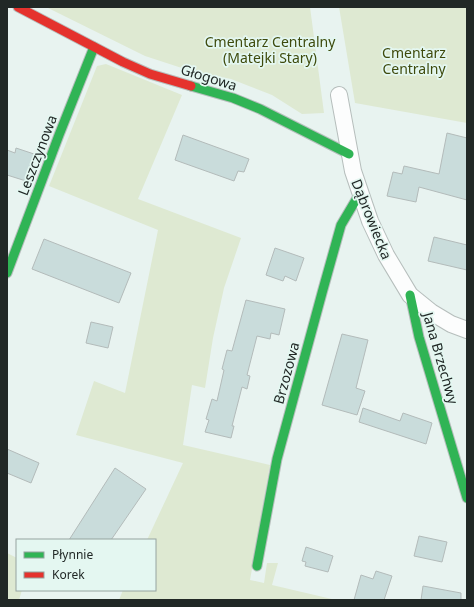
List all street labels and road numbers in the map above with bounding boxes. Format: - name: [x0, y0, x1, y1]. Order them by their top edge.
- street label: Głogowa: [179, 59, 239, 95]
- street label: Leszczynowa: [13, 112, 61, 198]
- street label: Dąbrowiecka: [347, 176, 397, 262]
- street label: Jana Brzechwy: [418, 308, 463, 407]
- street label: Brzozowa: [269, 340, 303, 406]

